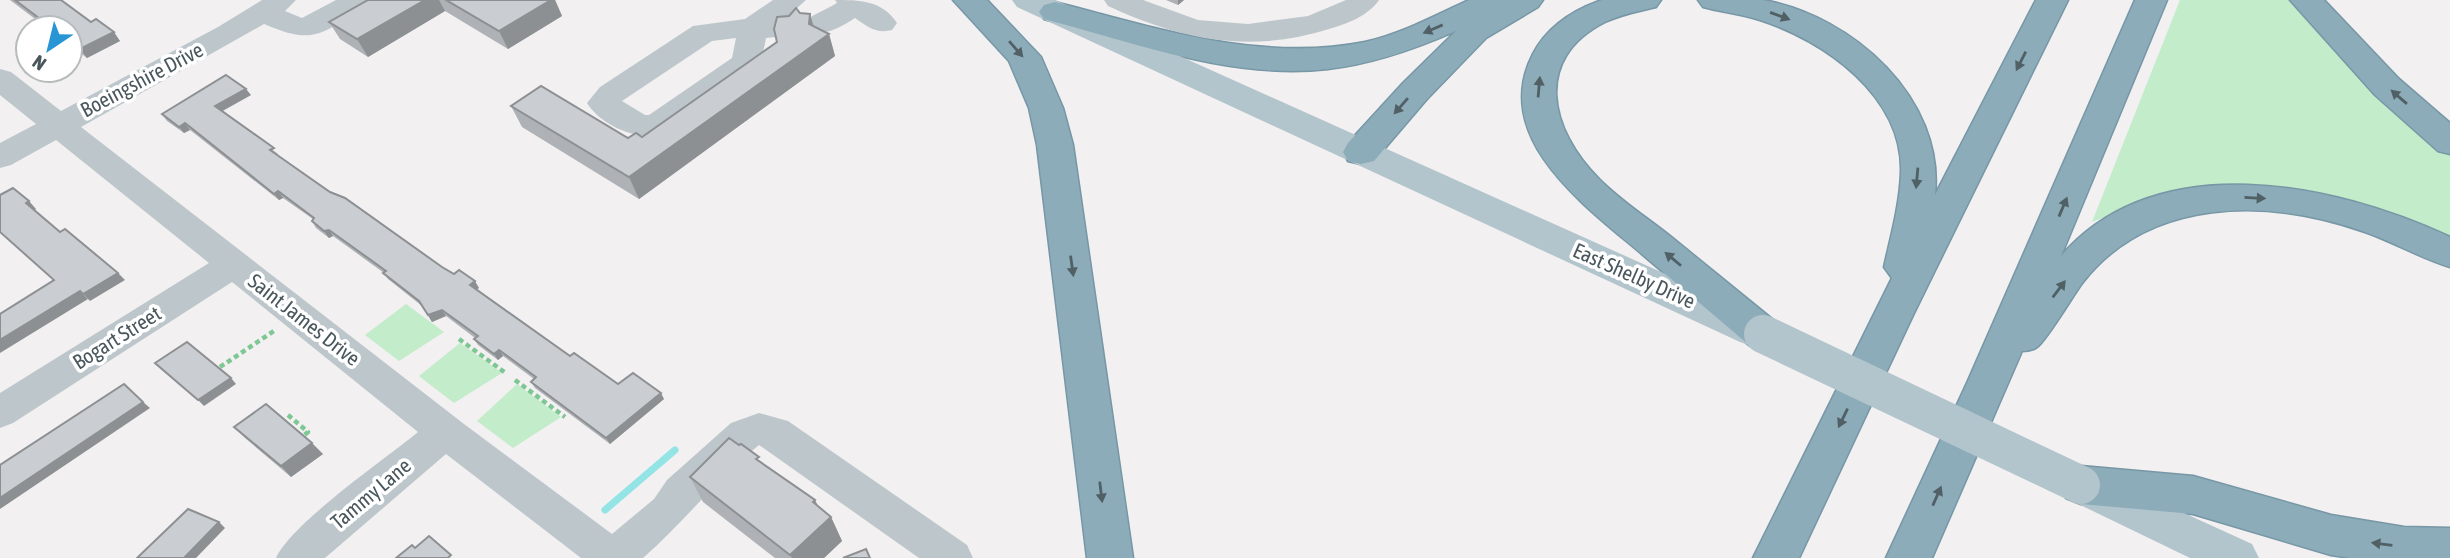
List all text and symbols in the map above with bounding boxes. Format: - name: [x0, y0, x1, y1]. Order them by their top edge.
- one-way arrow: [1770, 11, 1791, 22]
- north arrow: [14, 14, 84, 84]
- one-way arrow: [1423, 23, 1443, 35]
- street label: Boeingshire Drive: [76, 37, 207, 121]
- one-way arrow: [1008, 40, 1024, 58]
- text: N: [28, 51, 50, 75]
- one-way arrow: [2016, 51, 2027, 71]
- one-way arrow: [1534, 76, 1545, 98]
- one-way arrow: [2390, 90, 2407, 105]
- one-way arrow: [1393, 97, 1409, 115]
- one-way arrow: [1911, 167, 1922, 189]
- one-way arrow: [2244, 193, 2266, 204]
- one-way arrow: [2057, 196, 2068, 217]
- street label: East Shelby Drive: [1570, 237, 1699, 313]
- one-way arrow: [1664, 252, 1681, 267]
- one-way arrow: [1067, 256, 1078, 278]
- street label: Saint James Drive: [244, 268, 365, 370]
- one-way arrow: [2051, 281, 2066, 299]
- street label: Bogart Street: [68, 301, 165, 374]
- one-way arrow: [1838, 408, 1849, 428]
- street label: Tammy Lane: [326, 453, 415, 534]
- one-way arrow: [1096, 481, 1107, 503]
- one-way arrow: [1931, 486, 1943, 506]
- one-way arrow: [2371, 539, 2393, 550]

